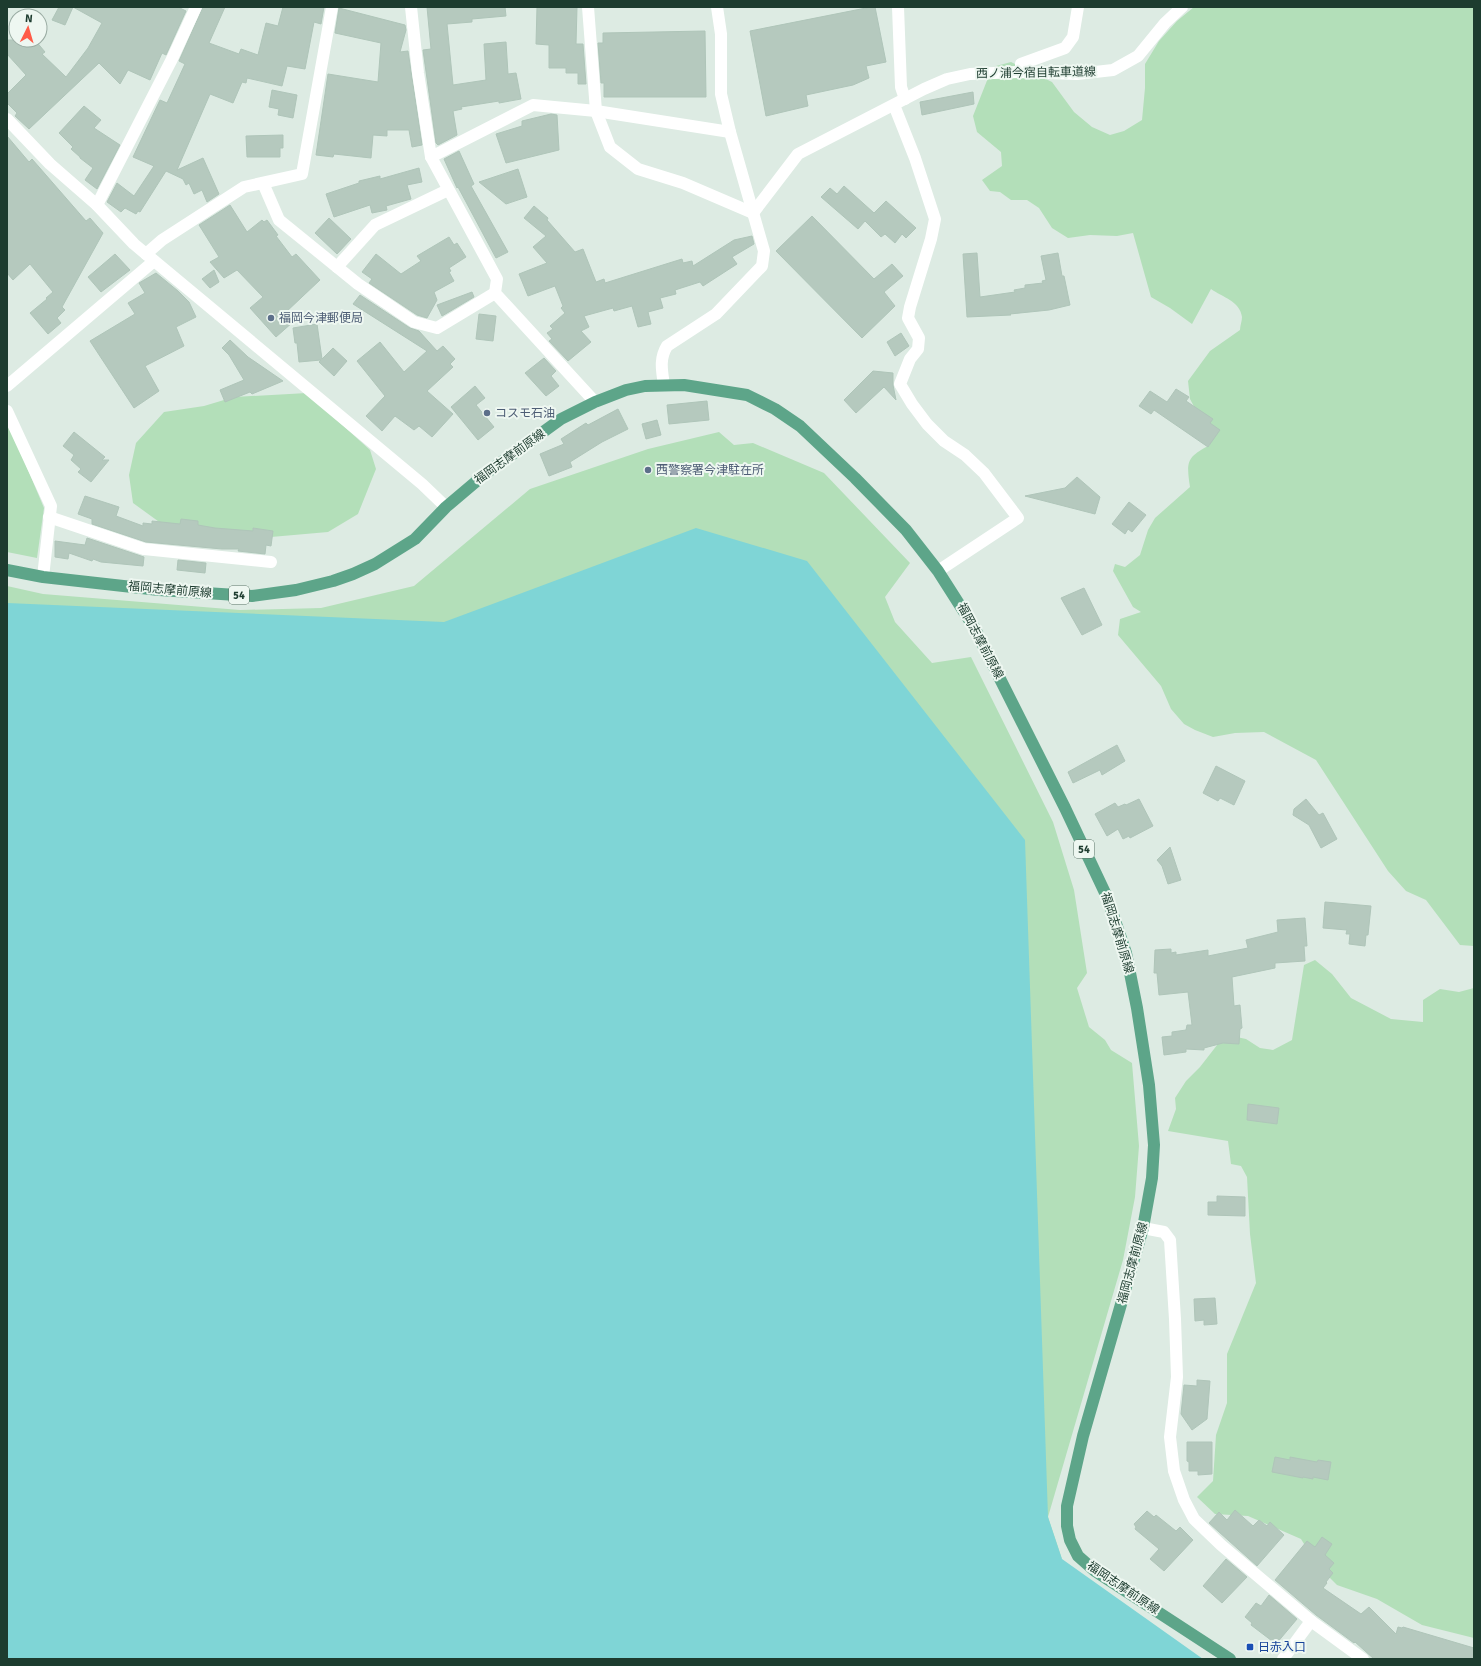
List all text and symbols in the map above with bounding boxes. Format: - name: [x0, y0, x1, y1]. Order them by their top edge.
- north arrow: [8, 8, 48, 48]
- text: N: [24, 12, 33, 25]
- street label: 西ノ浦今宿自転車道線: [976, 64, 1096, 82]
- place label: 福岡今津郵便局: [279, 311, 363, 326]
- marker: 福岡今津郵便局: [266, 313, 276, 323]
- place label: コスモ石油: [495, 406, 555, 421]
- marker: コスモ石油: [482, 408, 492, 418]
- street label: 福岡志摩前原線: [472, 426, 548, 488]
- place label: 西警察署今津駐在所: [656, 463, 764, 478]
- marker: 西警察署今津駐在所: [643, 465, 653, 475]
- street label: 福岡志摩前原線: [127, 579, 213, 601]
- road number: 54: [229, 586, 249, 604]
- street label: 福岡志摩前原線: [954, 600, 1006, 682]
- road number: 54: [1074, 840, 1094, 858]
- street label: 福岡志摩前原線: [1098, 891, 1136, 975]
- street label: 福岡志摩前原線: [1115, 1220, 1151, 1306]
- street label: 福岡志摩前原線: [1084, 1558, 1162, 1618]
- place label: 日赤入口: [1258, 1640, 1306, 1655]
- marker: 日赤入口: [1245, 1642, 1255, 1652]

